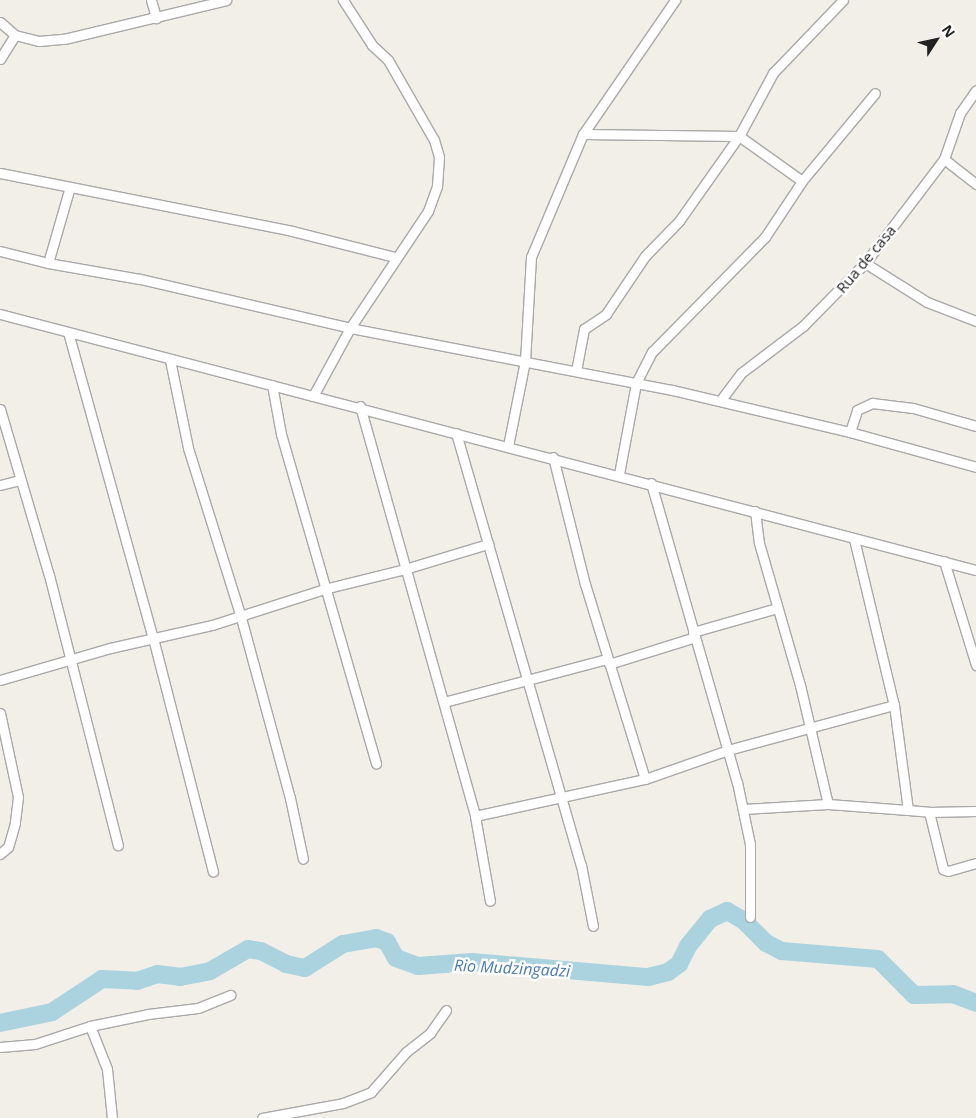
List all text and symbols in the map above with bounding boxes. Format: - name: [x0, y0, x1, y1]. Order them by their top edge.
- north arrow: [911, 15, 961, 65]
- text: N: [938, 21, 960, 41]
- street label: Rua de casa: [832, 221, 900, 297]
- water label: Rio Mudzingadzi: [453, 955, 571, 981]

